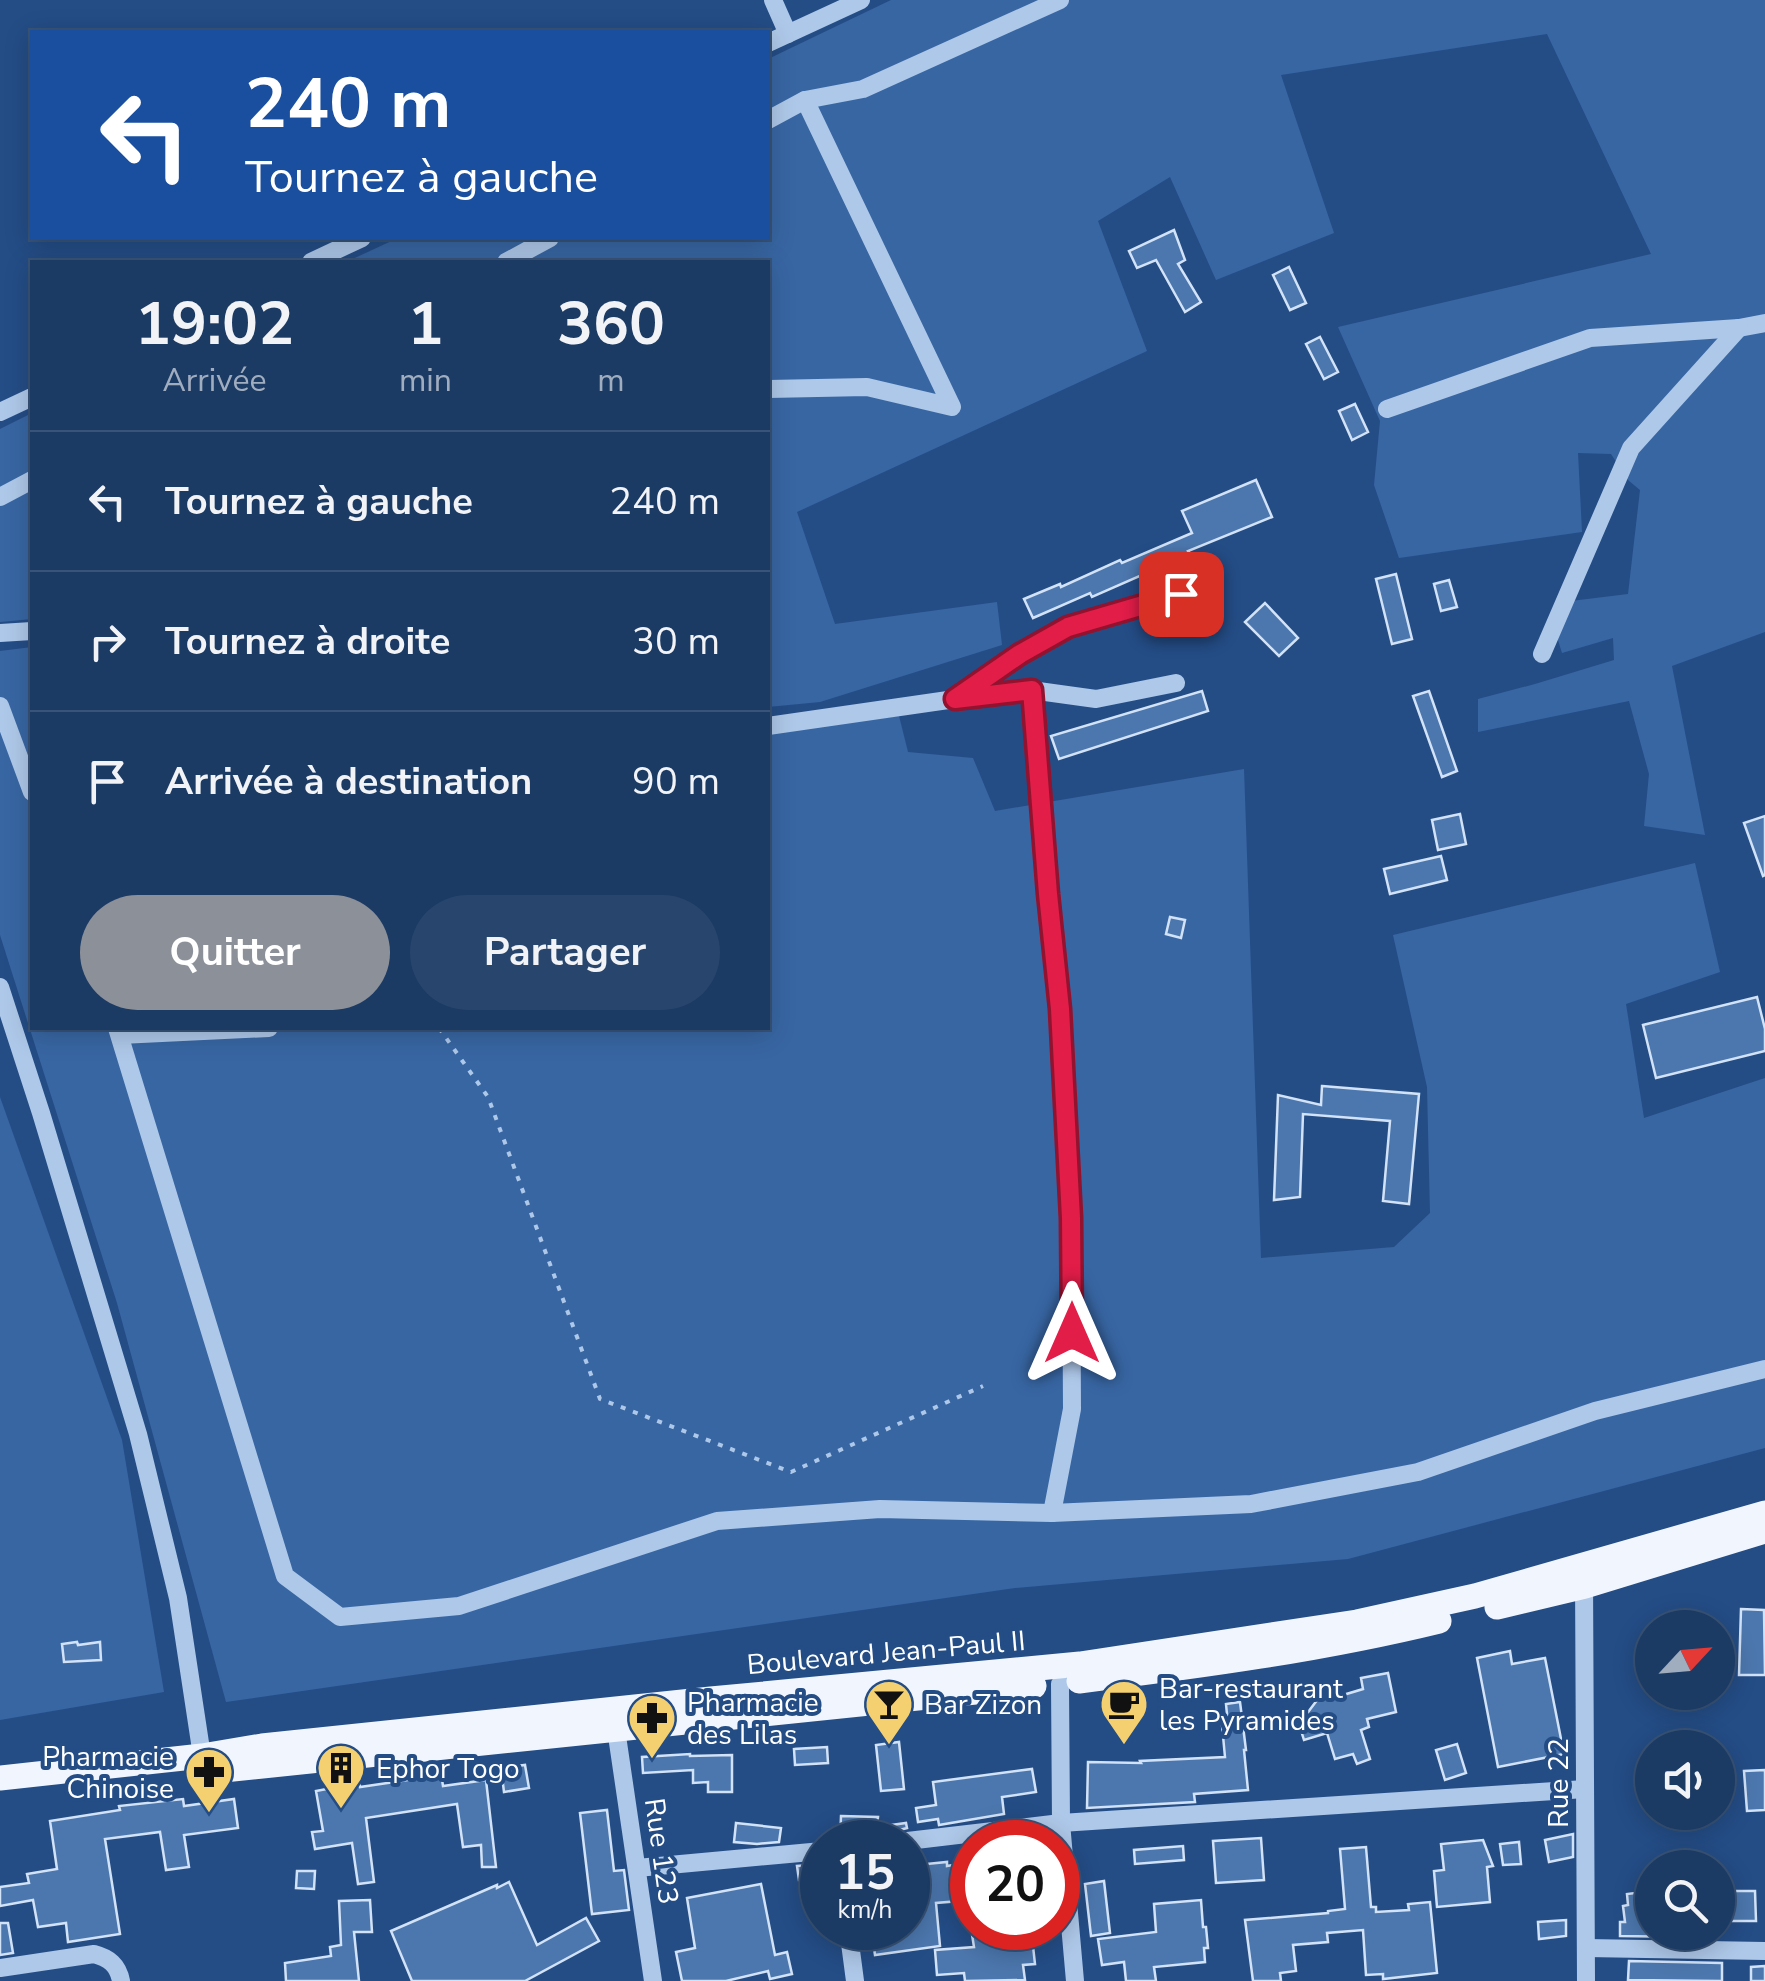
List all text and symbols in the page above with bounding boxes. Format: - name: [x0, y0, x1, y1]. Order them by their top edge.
- text: 240 m: [245, 56, 451, 152]
- icon: left: [80, 70, 210, 200]
- text: Tournez à gauche: [245, 147, 598, 208]
- text: 19:02: [135, 283, 294, 365]
- text: 1: [407, 283, 443, 365]
- text: 360: [557, 283, 665, 365]
- text: Arrivée: [162, 359, 266, 402]
- text: min: [399, 359, 452, 402]
- text: m: [597, 359, 625, 402]
- icon: left: [80, 474, 135, 529]
- text: Tournez à gauche: [165, 476, 473, 527]
- text: 240 m: [609, 476, 720, 527]
- pin: [1139, 552, 1224, 637]
- icon: arrive: [1154, 567, 1209, 622]
- icon: right: [80, 614, 135, 669]
- text: Tournez à droite: [165, 616, 450, 667]
- text: 30 m: [632, 616, 720, 667]
- icon: arrive: [80, 754, 135, 809]
- text: Arrivée à destination: [165, 756, 532, 807]
- text: 90 m: [632, 756, 720, 807]
- button: Quitter: [80, 895, 390, 1010]
- button: Partager: [410, 895, 720, 1010]
- position arrow: [1020, 1281, 1124, 1385]
- north arrow: [1635, 1610, 1735, 1710]
- map controls: [1635, 1610, 1735, 1950]
- street label: Boulevard Jean-Paul II: [745, 1622, 1027, 1684]
- place label: Bar-restaurant les Pyramides: [1159, 1670, 1343, 1740]
- bar icon: Bar Zizon: [863, 1678, 915, 1746]
- cafe icon: Bar-restaurant les Pyramides: [1098, 1678, 1150, 1746]
- place label: Pharmacie des Lilas: [687, 1684, 819, 1754]
- place label: Bar Zizon: [924, 1686, 1042, 1724]
- pharmacy icon: Pharmacie des Lilas: [626, 1692, 678, 1760]
- button: sound: [1635, 1730, 1735, 1830]
- place label: Pharmacie Chinoise: [42, 1738, 174, 1808]
- street label: Rue 22: [1540, 1738, 1578, 1828]
- building icon: Ephor Togo: [315, 1742, 367, 1810]
- pharmacy icon: Pharmacie Chinoise: [183, 1746, 235, 1814]
- place label: Ephor Togo: [376, 1750, 520, 1788]
- street label: Rue 123: [635, 1796, 687, 1907]
- speed limit sign: 20: [950, 1820, 1080, 1950]
- text: 15: [835, 1838, 895, 1907]
- button: search: [1635, 1850, 1735, 1950]
- text: km/h: [837, 1893, 893, 1927]

